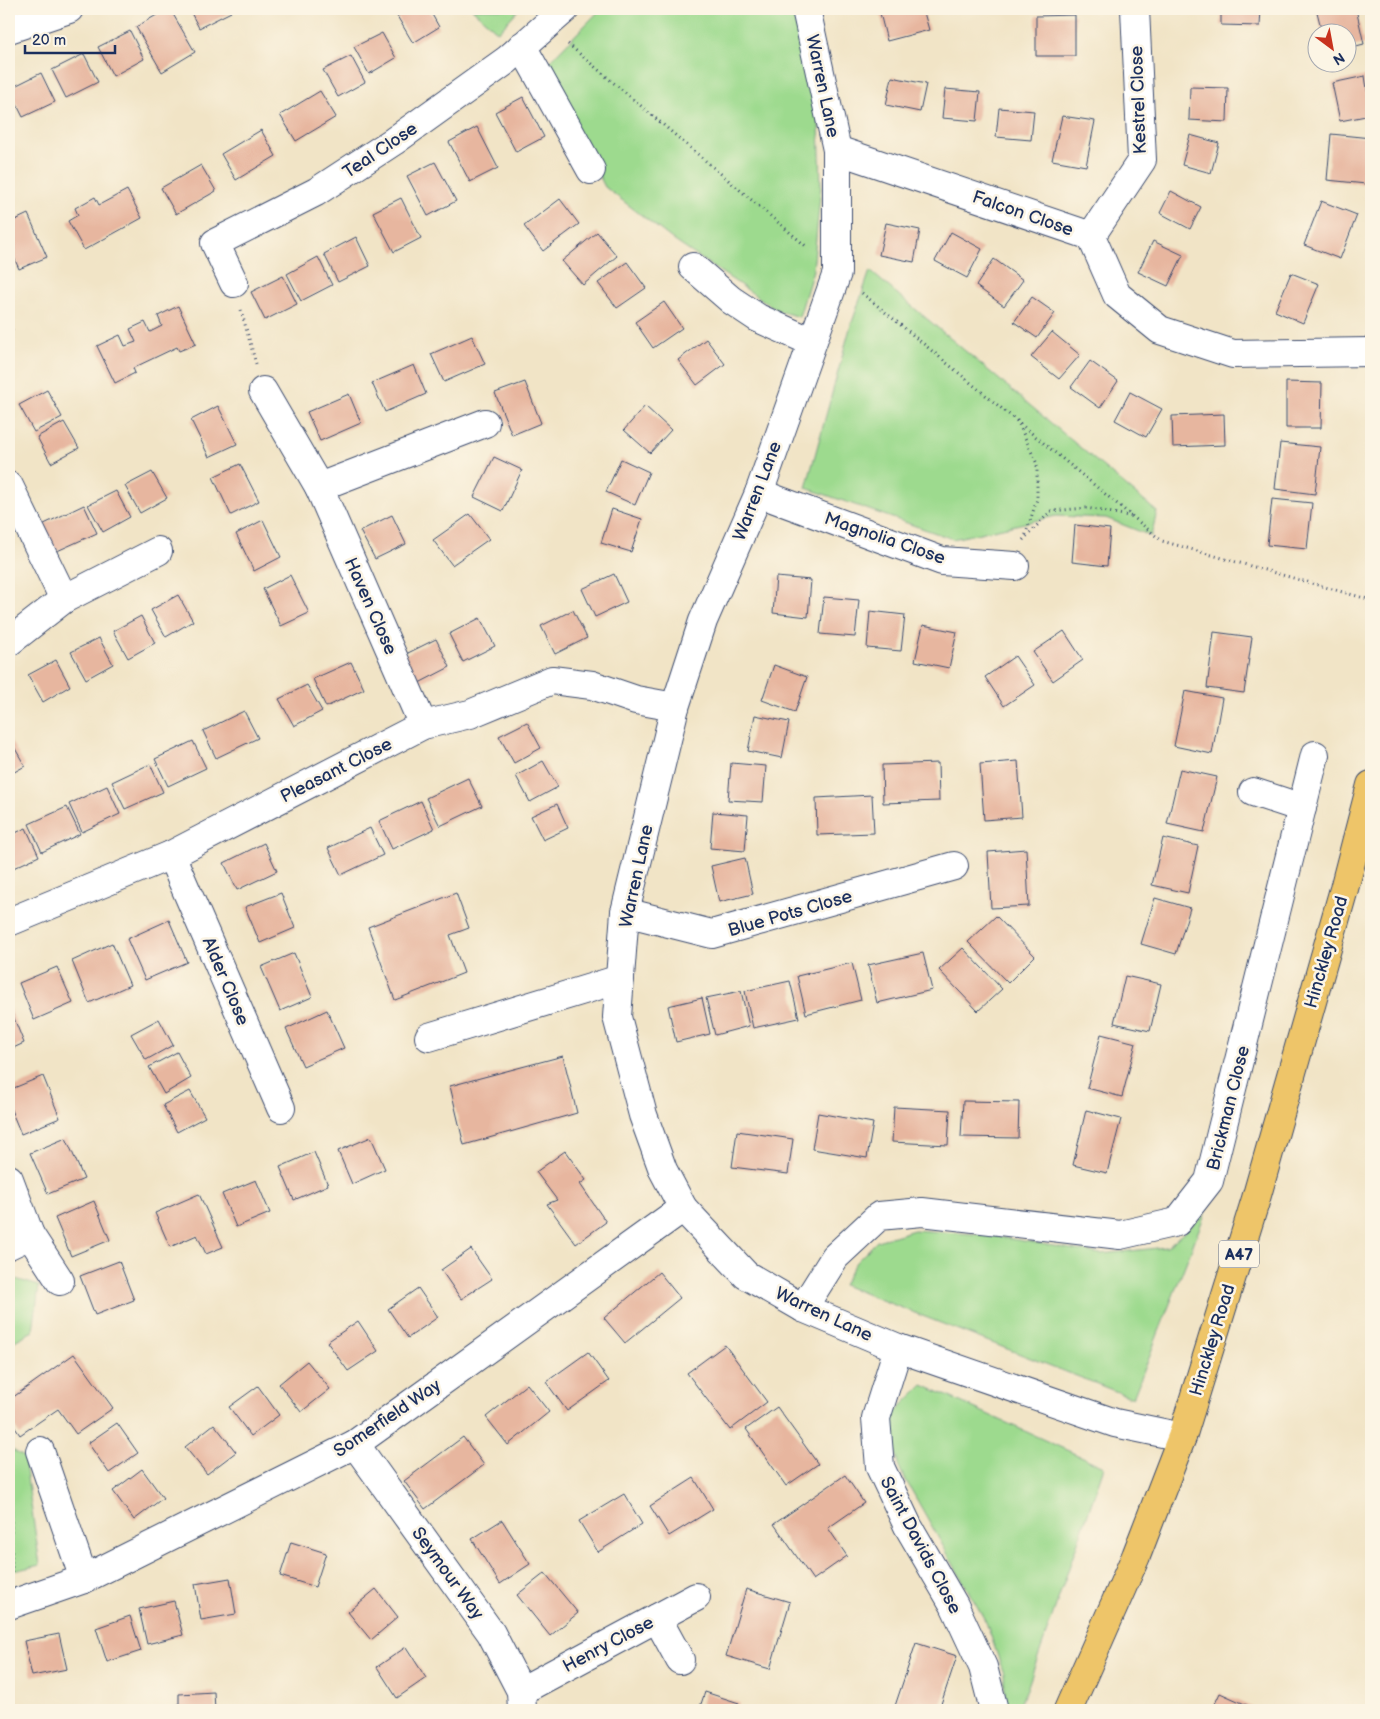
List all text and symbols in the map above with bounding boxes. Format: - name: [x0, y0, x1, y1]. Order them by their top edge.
- scale bar: [25, 22, 115, 54]
- north arrow: [1308, 22, 1358, 72]
- text: 20 m: [32, 31, 66, 50]
- street label: Warren Lane: [801, 33, 844, 140]
- street label: Kestrel Close: [1126, 45, 1151, 155]
- text: N: [1330, 49, 1348, 69]
- street label: Teal Close: [339, 118, 422, 183]
- street label: Falcon Close: [970, 186, 1076, 241]
- street label: Warren Lane: [729, 438, 786, 544]
- street label: Magnolia Close: [822, 508, 948, 569]
- street label: Haven Close: [340, 554, 401, 658]
- street label: Pleasant Close: [277, 733, 396, 808]
- street label: Warren Lane: [615, 822, 658, 930]
- street label: Blue Pots Close: [726, 886, 855, 941]
- street label: Hinckley Road: [1300, 894, 1353, 1011]
- street label: Alder Close: [198, 934, 254, 1029]
- street label: Brickman Close: [1203, 1043, 1254, 1173]
- road number: A47: [1219, 1240, 1259, 1268]
- street label: Hinckley Road: [1186, 1282, 1239, 1399]
- street label: Warren Lane: [772, 1283, 876, 1346]
- street label: Somerfield Way: [330, 1374, 446, 1462]
- street label: Saint Davids Close: [876, 1473, 966, 1618]
- street label: Seymour Way: [407, 1523, 489, 1624]
- street label: Henry Close: [559, 1612, 657, 1677]

